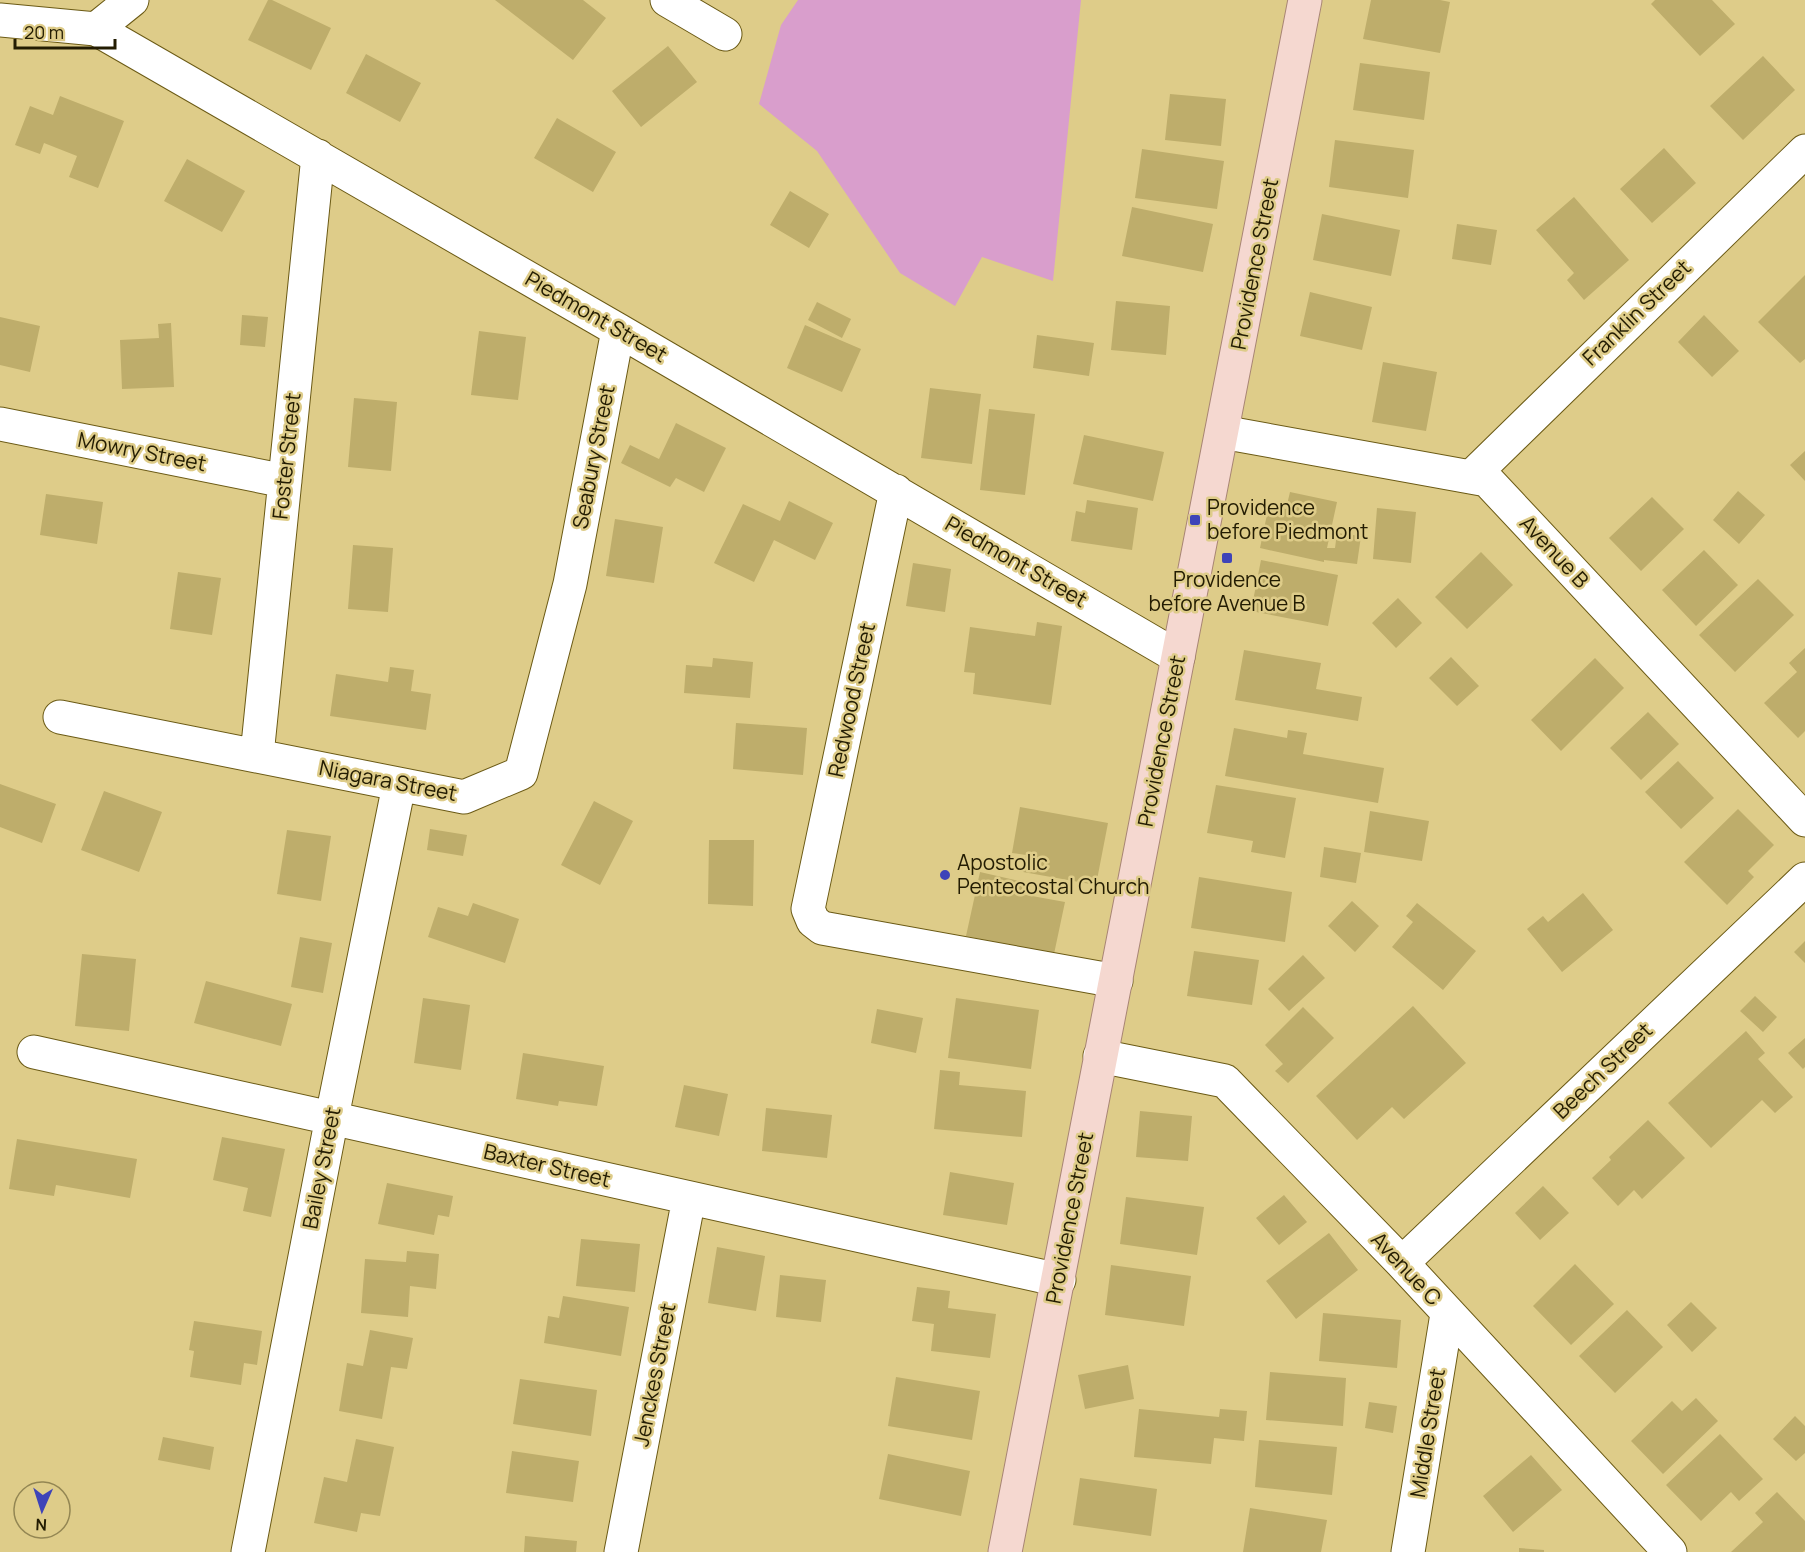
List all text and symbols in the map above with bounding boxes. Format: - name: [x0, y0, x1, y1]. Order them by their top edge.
- scale bar: [15, 12, 116, 50]
- text: 20 m: [24, 20, 64, 44]
- street label: Providence Street: [1224, 176, 1284, 352]
- street label: Franklin Street: [1576, 253, 1697, 371]
- street label: Piedmont Street: [521, 264, 672, 368]
- street label: Seabury Street: [565, 382, 621, 531]
- street label: Foster Street: [265, 391, 307, 521]
- street label: Mowry Street: [76, 425, 209, 477]
- place label: Providence before Piedmont: [1207, 493, 1368, 545]
- street label: Piedmont Street: [941, 509, 1092, 613]
- street label: Avenue B: [1514, 509, 1595, 593]
- marker: Providence before Piedmont: [1188, 513, 1202, 527]
- marker: Providence before Avenue B: [1220, 551, 1234, 565]
- place label: Providence before Avenue B: [1149, 565, 1306, 617]
- street label: Redwood Street: [821, 620, 881, 779]
- street label: Providence Street: [1131, 653, 1191, 829]
- street label: Niagara Street: [317, 753, 459, 807]
- place label: Apostolic Pentecostal Church: [957, 848, 1150, 900]
- marker: Apostolic Pentecostal Church: [938, 868, 952, 882]
- street label: Beech Street: [1547, 1016, 1658, 1125]
- street label: Bailey Street: [296, 1105, 347, 1231]
- street label: Providence Street: [1039, 1130, 1099, 1306]
- street label: Baxter Street: [481, 1137, 613, 1193]
- street label: Avenue C: [1365, 1225, 1448, 1311]
- street label: Jenckes Street: [626, 1301, 682, 1449]
- street label: Middle Street: [1403, 1366, 1451, 1499]
- north arrow: [12, 1480, 72, 1540]
- text: N: [35, 1514, 48, 1536]

